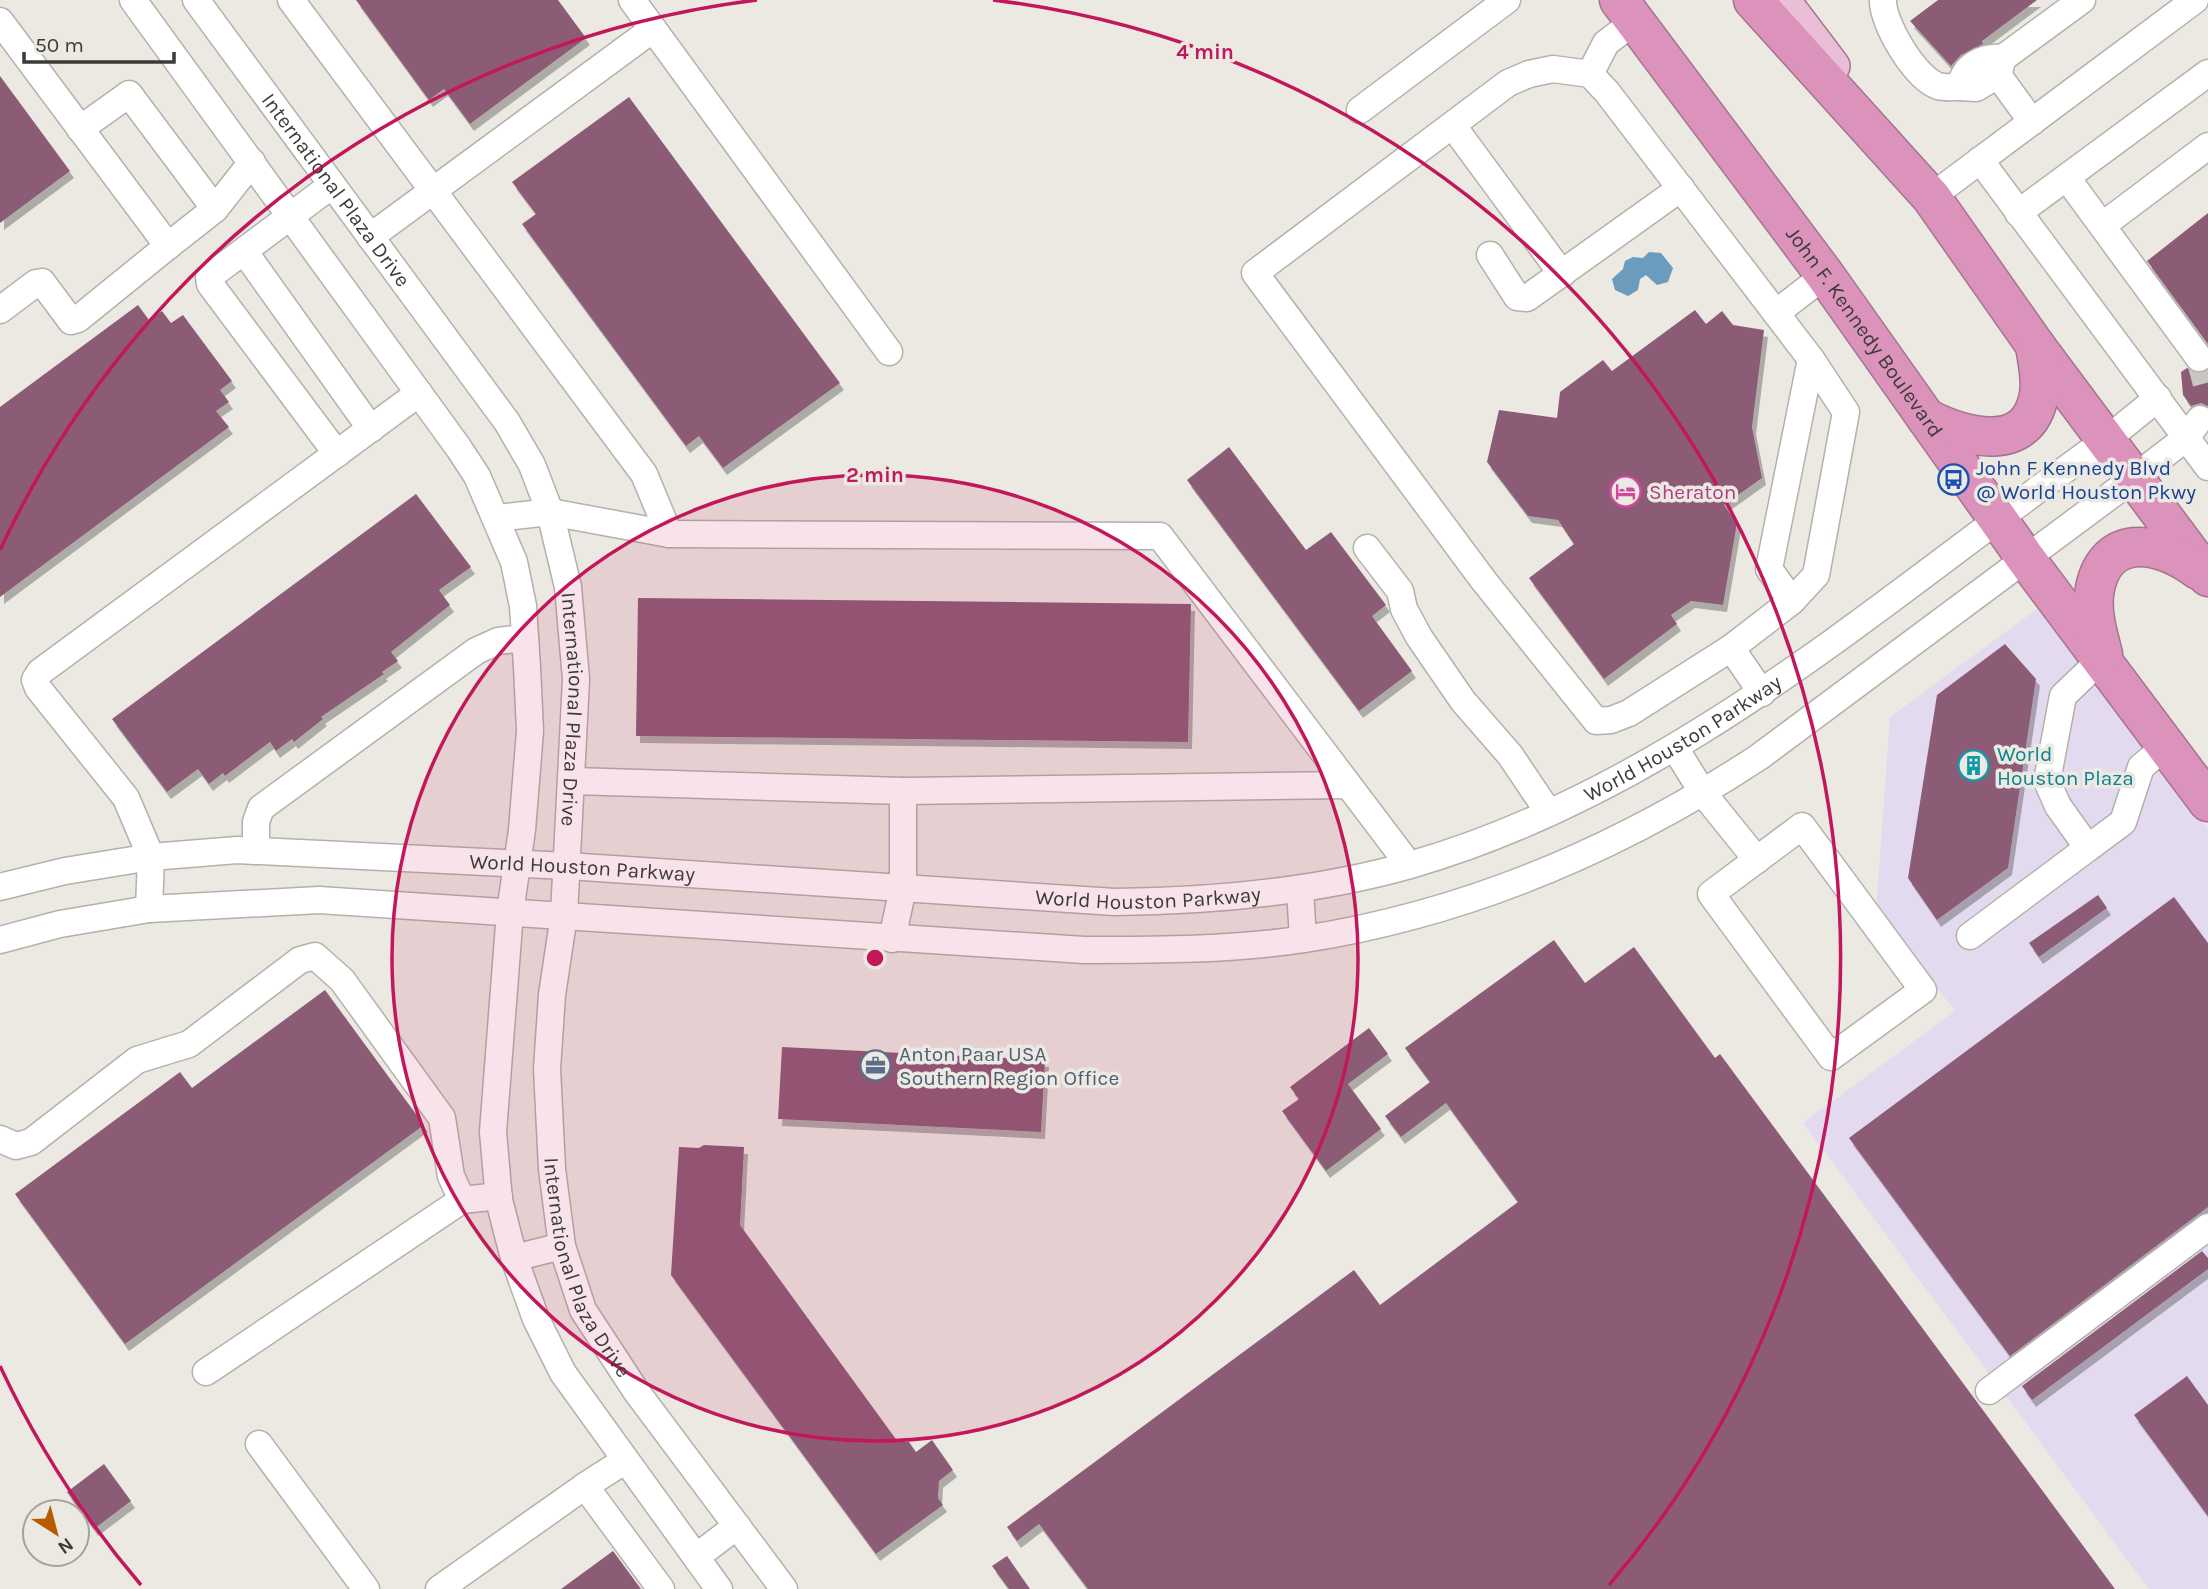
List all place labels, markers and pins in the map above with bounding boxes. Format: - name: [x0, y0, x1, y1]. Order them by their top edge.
- place label: John F Kennedy Blvd @ World Houston Pkwy: [1976, 456, 2196, 504]
- bus stop icon: John F Kennedy Blvd @ World Houston Pkwy: [1936, 463, 1970, 497]
- hotel icon: Sheraton: [1609, 475, 1643, 509]
- place label: Sheraton: [1649, 480, 1736, 504]
- place label: World Houston Plaza: [1997, 742, 2134, 790]
- building icon: World Houston Plaza: [1957, 749, 1991, 783]
- centre of rings: [863, 946, 887, 970]
- place label: Anton Paar USA Southern Region Office: [899, 1042, 1119, 1090]
- office icon: Anton Paar USA Southern Region Office: [859, 1049, 893, 1083]

